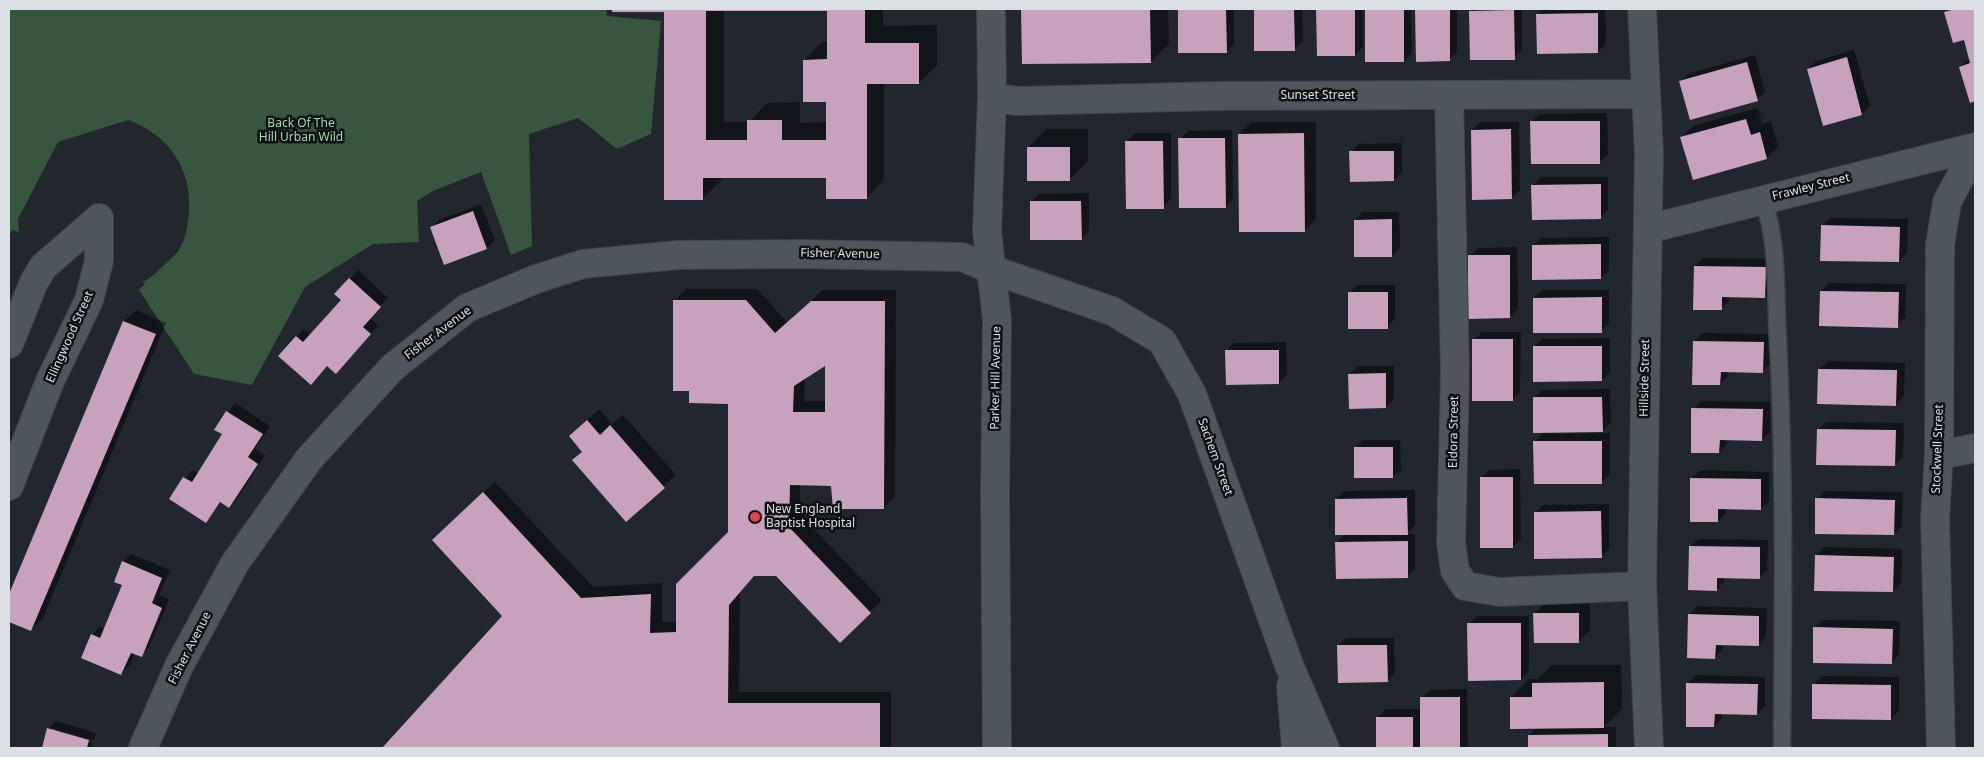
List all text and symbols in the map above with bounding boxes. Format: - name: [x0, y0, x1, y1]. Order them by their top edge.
- street label: Sunset Street: [1281, 89, 1355, 103]
- park label: Back Of The Hill Urban Wild: [259, 117, 343, 145]
- street label: Frawley Street: [1771, 170, 1851, 204]
- street label: Fisher Avenue: [800, 246, 880, 262]
- street label: Ellingwood Street: [43, 289, 97, 385]
- street label: Fisher Avenue: [402, 303, 474, 363]
- street label: Parker Hill Avenue: [988, 326, 1004, 430]
- street label: Hillside Street: [1637, 339, 1653, 417]
- street label: Eldora Street: [1446, 396, 1462, 468]
- street label: Stockwell Street: [1929, 404, 1947, 494]
- street label: Sachem Street: [1194, 416, 1236, 498]
- place label: New England Baptist Hospital: [766, 503, 855, 531]
- marker: New England Baptist Hospital: [748, 510, 762, 524]
- street label: Fisher Avenue: [166, 609, 214, 687]

